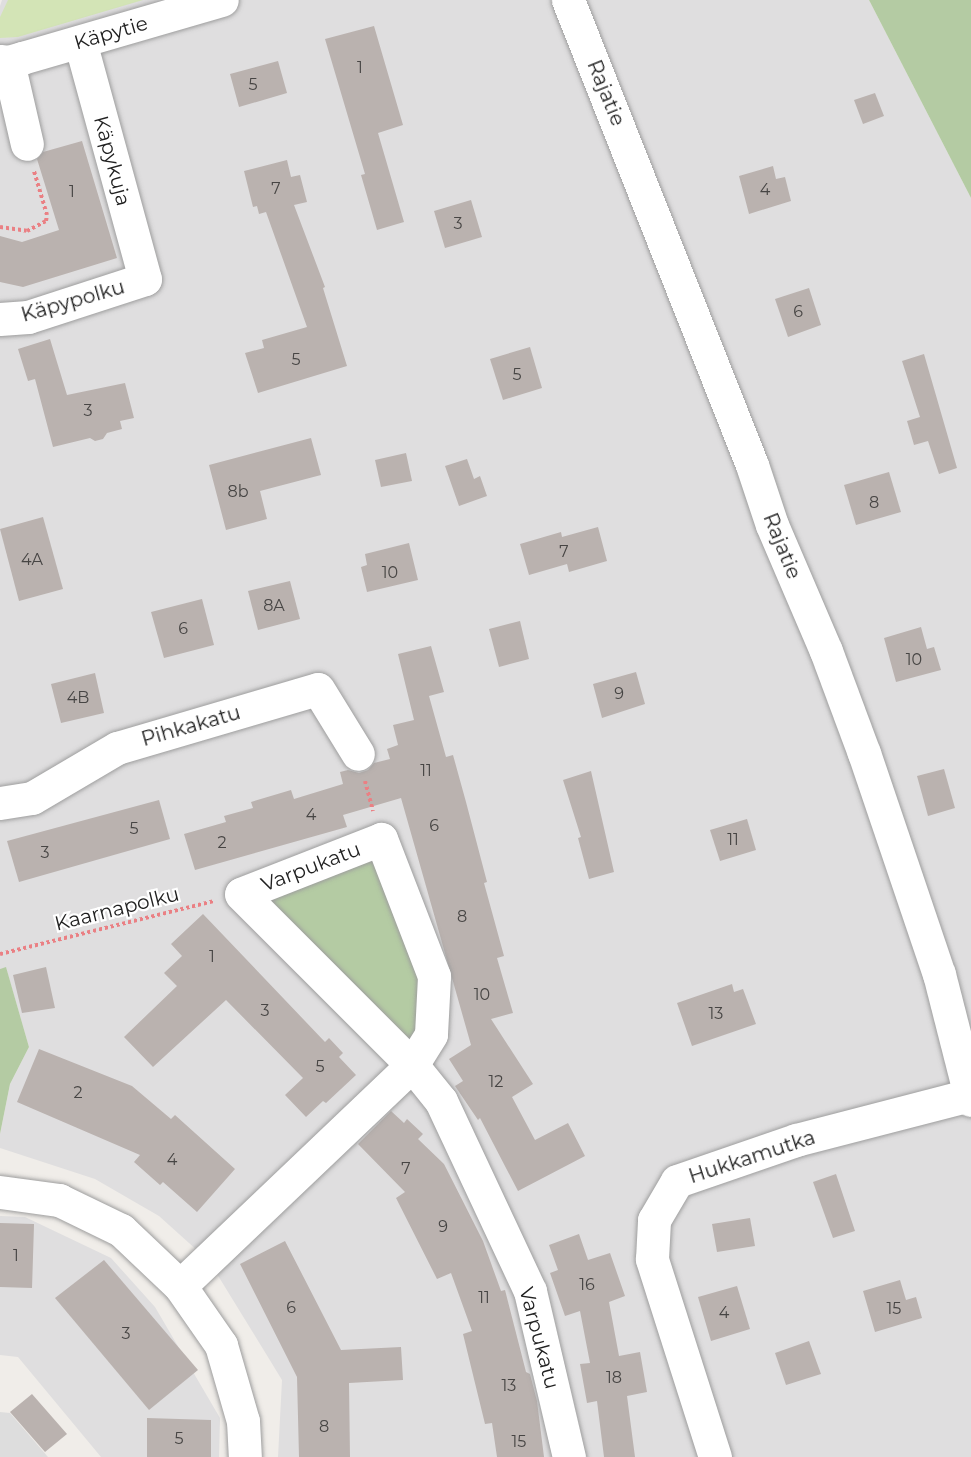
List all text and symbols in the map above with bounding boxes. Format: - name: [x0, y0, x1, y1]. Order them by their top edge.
- street label: Käpytie: [71, 11, 151, 55]
- street label: Rajatie: [582, 57, 630, 129]
- house number: 1: [357, 58, 363, 78]
- house number: 5: [248, 75, 258, 95]
- street label: Käpykuja: [88, 113, 136, 209]
- house number: 7: [271, 179, 281, 199]
- house number: 4: [760, 180, 770, 200]
- house number: 1: [69, 182, 75, 202]
- house number: 3: [453, 214, 463, 234]
- street label: Käpypolku: [18, 275, 128, 327]
- house number: 6: [793, 302, 803, 322]
- house number: 5: [291, 350, 301, 370]
- house number: 5: [512, 365, 522, 385]
- house number: 3: [83, 401, 93, 421]
- house number: 8b: [227, 482, 249, 502]
- house number: 8: [869, 493, 879, 513]
- street label: Rajatie: [758, 510, 806, 582]
- house number: 7: [559, 542, 569, 562]
- house number: 4A: [21, 550, 43, 570]
- house number: 10: [382, 563, 398, 583]
- house number: 8A: [263, 596, 285, 616]
- house number: 6: [178, 619, 188, 639]
- house number: 10: [906, 650, 922, 670]
- house number: 9: [614, 684, 624, 704]
- house number: 4B: [67, 688, 89, 708]
- street label: Pihkakatu: [139, 700, 243, 752]
- house number: 11: [420, 761, 432, 781]
- house number: 4: [306, 805, 316, 825]
- house number: 6: [429, 816, 439, 836]
- house number: 5: [129, 819, 139, 839]
- house number: 11: [727, 830, 739, 850]
- house number: 2: [217, 833, 227, 853]
- street label: Varpukatu: [258, 837, 364, 897]
- house number: 3: [40, 843, 50, 863]
- street label: Kaarnapolku: [52, 882, 182, 936]
- house number: 8: [457, 907, 467, 927]
- house number: 1: [209, 947, 215, 967]
- house number: 10: [474, 985, 490, 1005]
- house number: 3: [260, 1001, 270, 1021]
- house number: 13: [709, 1004, 723, 1024]
- house number: 5: [315, 1057, 325, 1077]
- house number: 12: [489, 1072, 503, 1092]
- house number: 2: [73, 1083, 83, 1103]
- street label: Hukkamutka: [686, 1125, 818, 1189]
- house number: 4: [167, 1150, 177, 1170]
- house number: 7: [401, 1159, 411, 1179]
- house number: 9: [438, 1217, 448, 1237]
- house number: 1: [13, 1246, 19, 1266]
- house number: 16: [579, 1275, 595, 1295]
- street label: Varpukatu: [514, 1284, 564, 1392]
- house number: 11: [478, 1288, 490, 1308]
- house number: 6: [286, 1298, 296, 1318]
- house number: 15: [887, 1299, 901, 1319]
- house number: 4: [719, 1303, 729, 1323]
- house number: 3: [121, 1324, 131, 1344]
- house number: 18: [606, 1368, 622, 1388]
- house number: 13: [502, 1376, 516, 1396]
- house number: 8: [319, 1417, 329, 1437]
- house number: 5: [174, 1429, 184, 1449]
- house number: 15: [512, 1432, 526, 1452]

